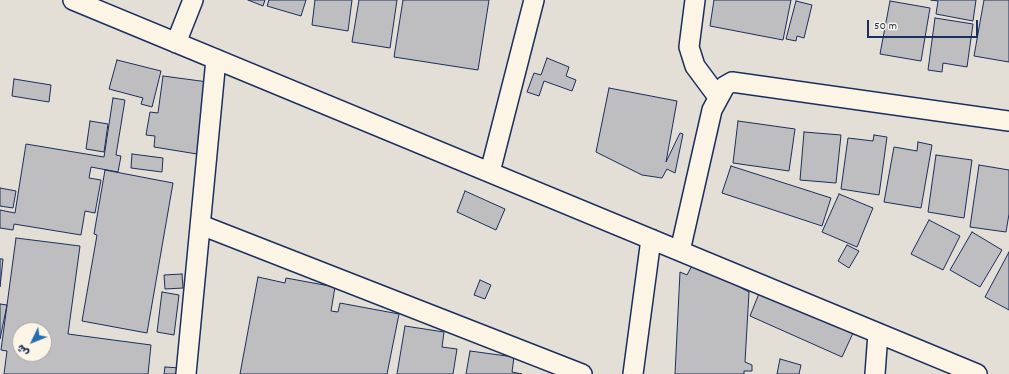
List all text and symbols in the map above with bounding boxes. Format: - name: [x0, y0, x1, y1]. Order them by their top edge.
- scale bar: [869, 12, 980, 38]
- text: 50 m: [874, 18, 897, 35]
- north arrow: [12, 322, 52, 362]
- text: ش: [14, 340, 34, 359]

